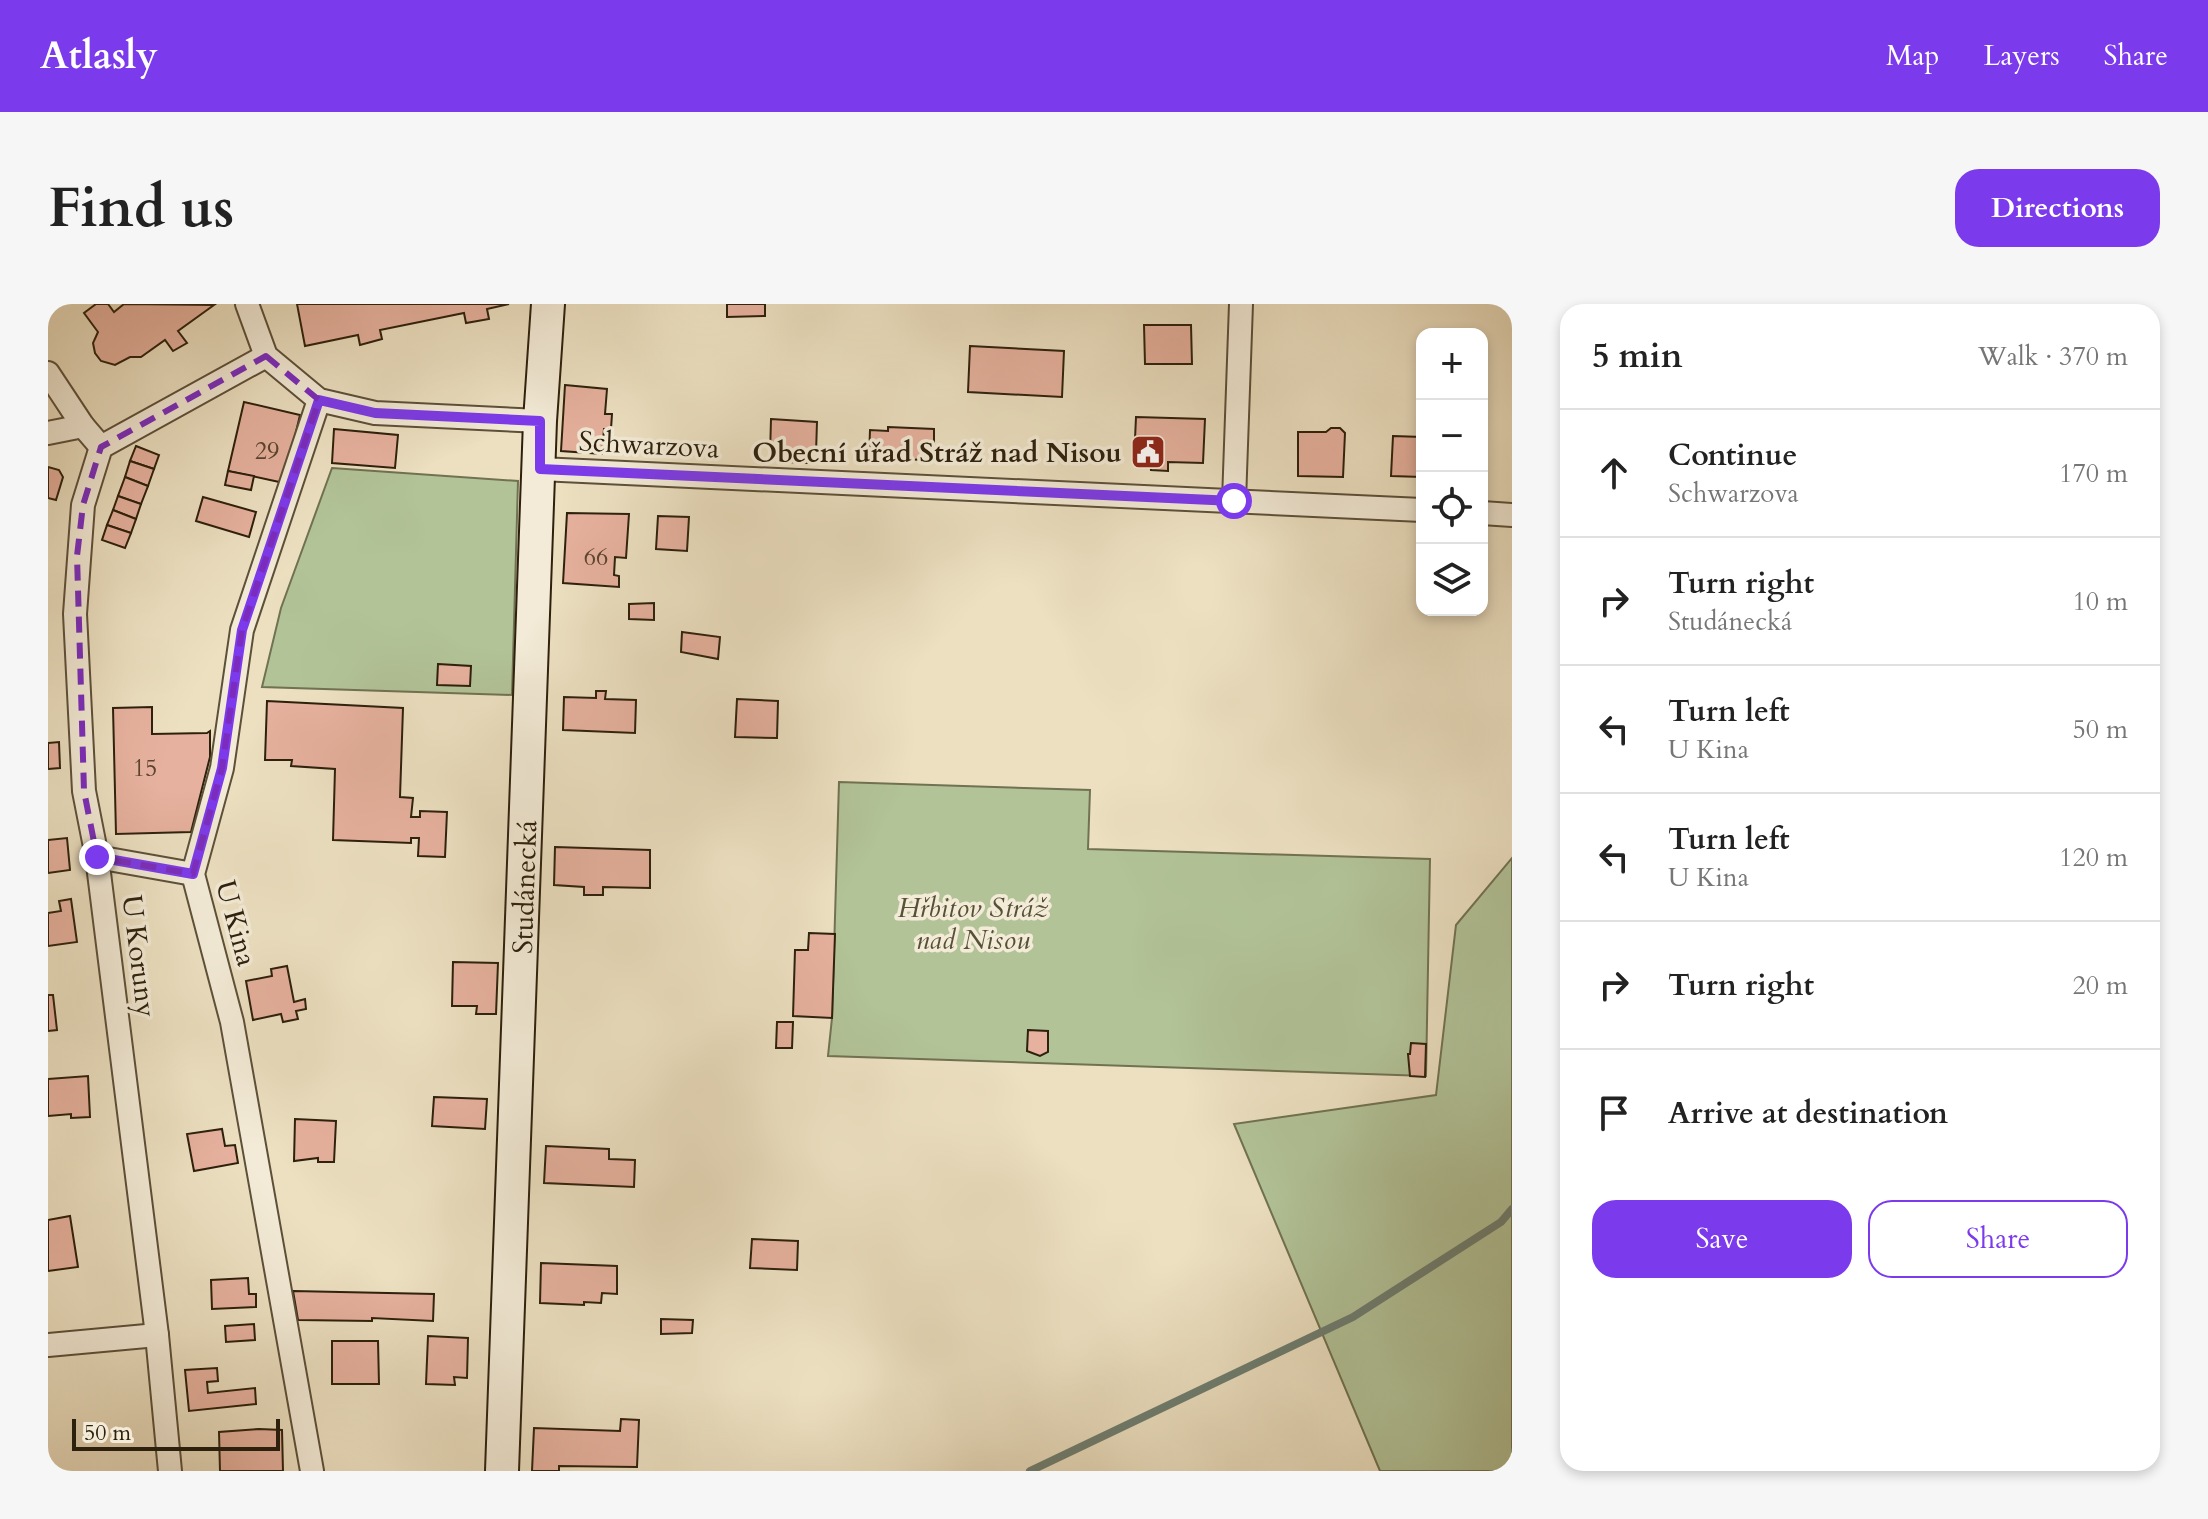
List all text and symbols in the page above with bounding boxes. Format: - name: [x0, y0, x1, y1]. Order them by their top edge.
- text: Atlasly: [40, 30, 158, 82]
- text: Map: [1886, 37, 1939, 75]
- text: Layers: [1983, 37, 2060, 75]
- text: Share: [2104, 37, 2168, 75]
- button: Directions: [1955, 169, 2160, 247]
- text: Find us: [48, 171, 234, 246]
- map controls: [1416, 328, 1488, 616]
- button: +: [1416, 328, 1488, 400]
- text: 5 min: [1592, 333, 1683, 379]
- text: Walk · 370 m: [1978, 339, 2128, 374]
- button: −: [1416, 400, 1488, 472]
- street label: Schwarzova: [578, 422, 720, 468]
- public building icon: Obecní úřad Stráž nad Nisou: [1129, 433, 1167, 471]
- place label: Obecní úřad Stráž nad Nisou: [752, 434, 1122, 472]
- house number: 29: [255, 435, 279, 468]
- text: Continue: [1668, 435, 1797, 476]
- icon: ahead: [1592, 451, 1636, 495]
- text: 170 m: [2059, 456, 2128, 491]
- button: locate: [1416, 472, 1488, 544]
- text: Schwarzova: [1668, 476, 1799, 511]
- route start: [1216, 483, 1252, 519]
- house number: 66: [584, 541, 608, 574]
- button: layers: [1416, 544, 1488, 616]
- text: Turn right: [1668, 563, 1814, 604]
- icon: right: [1592, 579, 1636, 623]
- text: 10 m: [2072, 584, 2128, 619]
- text: Studánecká: [1668, 604, 1792, 639]
- text: Turn left: [1668, 691, 1790, 732]
- icon: left: [1592, 707, 1636, 751]
- text: 50 m: [2072, 712, 2128, 747]
- text: U Kina: [1668, 732, 1749, 767]
- house number: 15: [133, 752, 157, 785]
- text: Turn left: [1668, 819, 1790, 860]
- street label: Studánecká: [504, 820, 546, 955]
- icon: left: [1592, 835, 1636, 879]
- route end: [79, 839, 115, 875]
- text: 120 m: [2059, 840, 2128, 875]
- text: U Kina: [1668, 860, 1749, 895]
- street label: U Kina: [206, 876, 266, 970]
- park label: Hřbitov Stráž nad Nisou: [898, 889, 1049, 959]
- street label: U Koruny: [113, 893, 165, 1020]
- icon: right: [1592, 963, 1636, 1007]
- text: Turn right: [1668, 965, 1814, 1006]
- text: 20 m: [2072, 968, 2128, 1003]
- icon: arrive: [1592, 1091, 1636, 1135]
- text: Arrive at destination: [1668, 1093, 1948, 1134]
- button: Save: [1592, 1200, 1852, 1278]
- button: Share: [1868, 1200, 2128, 1278]
- scale bar: [72, 1415, 280, 1451]
- text: 50 m: [84, 1418, 131, 1448]

